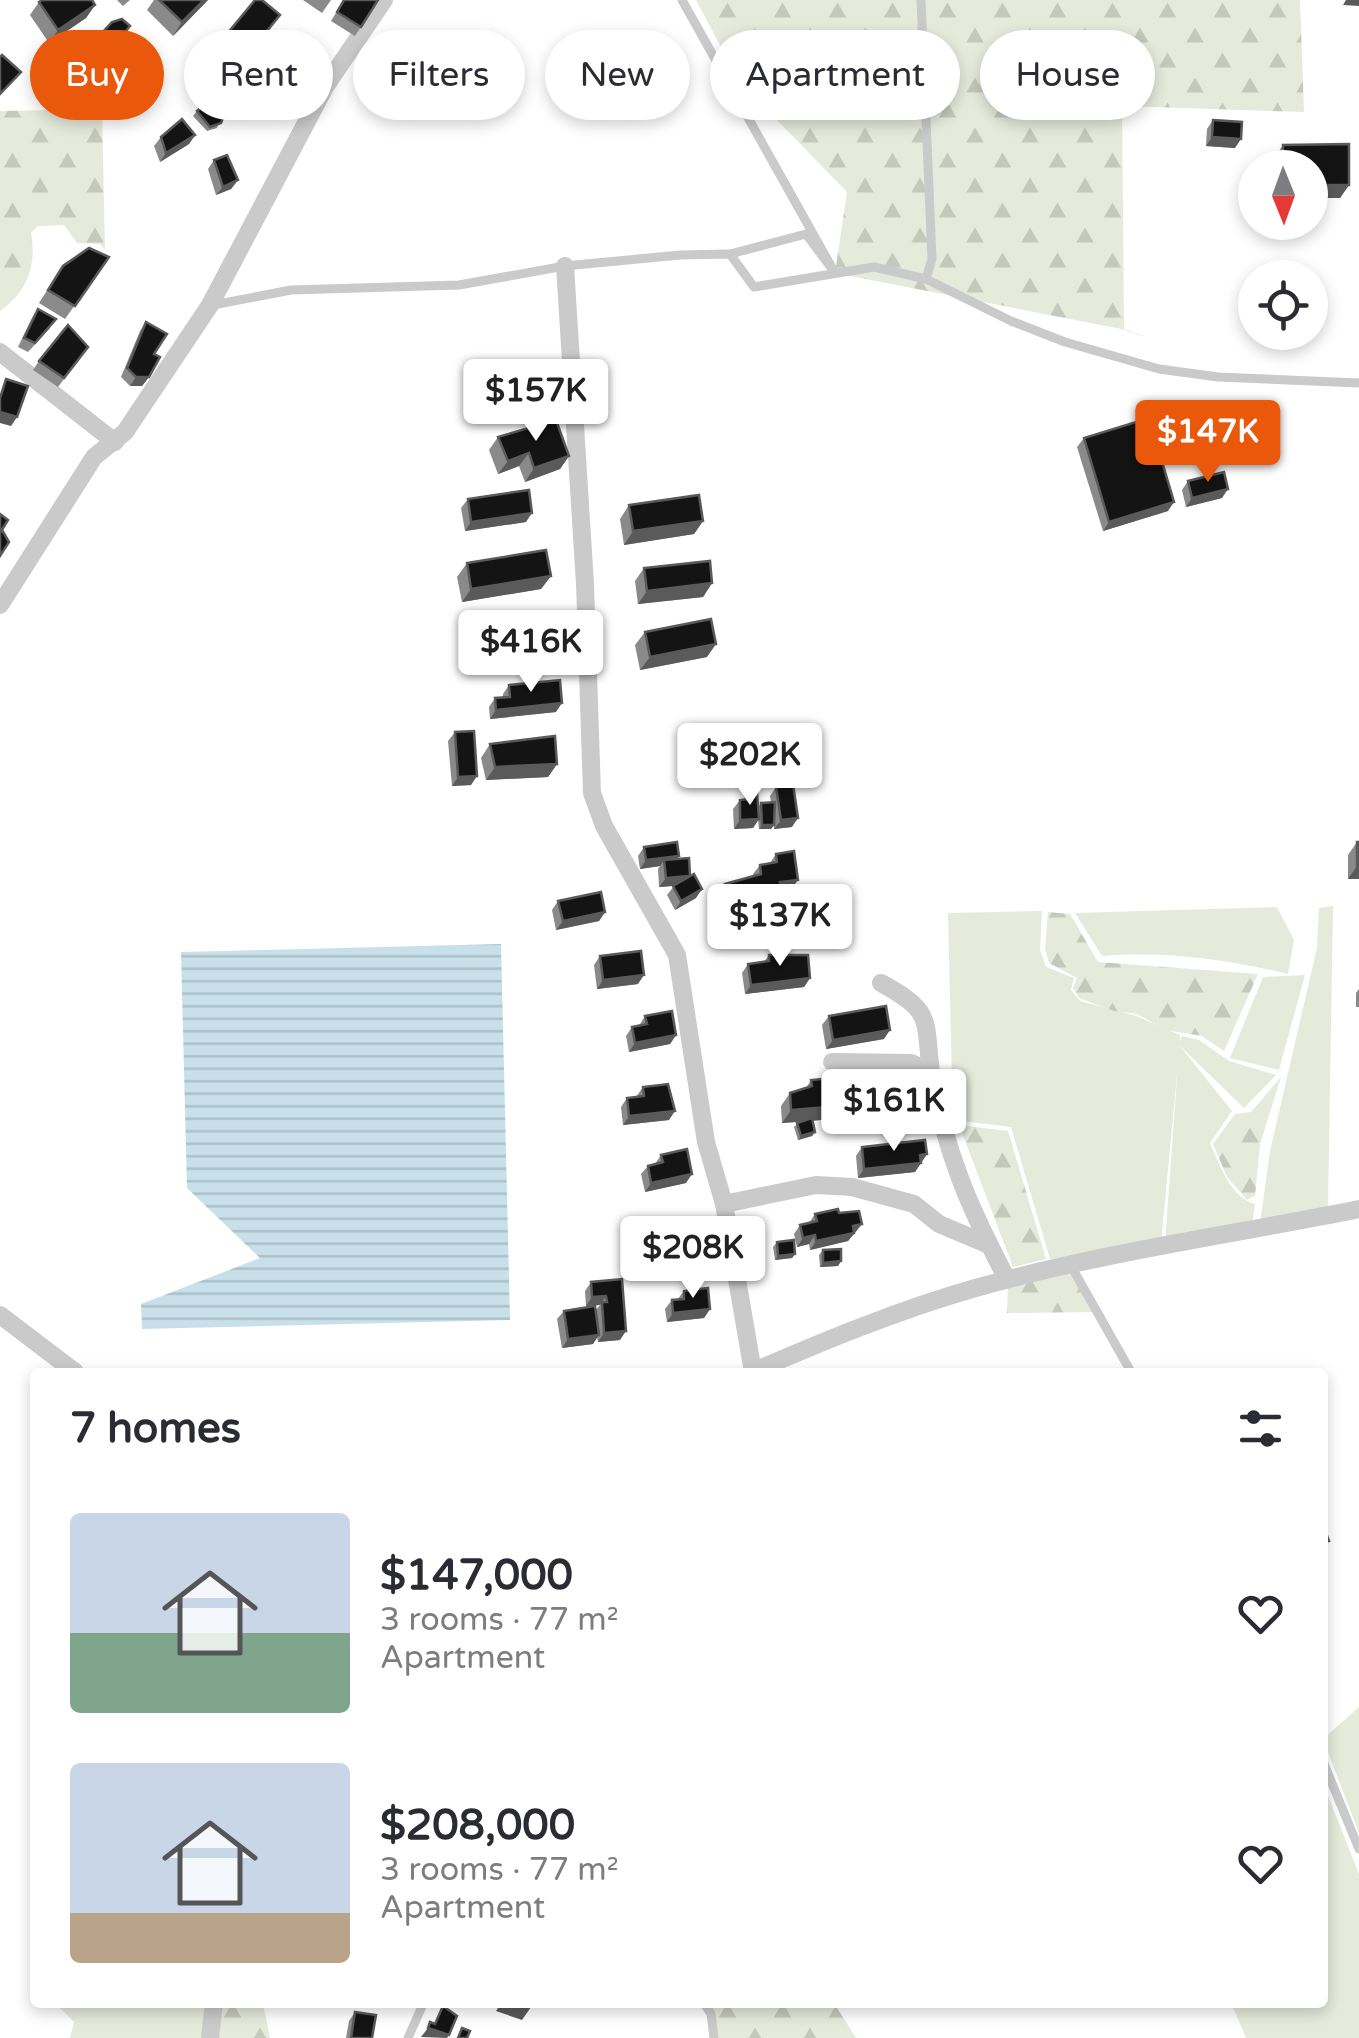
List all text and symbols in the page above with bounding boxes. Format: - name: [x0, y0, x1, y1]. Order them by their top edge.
- chip: Buy: [30, 30, 164, 120]
- chip: Rent: [184, 30, 333, 120]
- chip: Filters: [353, 30, 525, 120]
- chip: New: [545, 30, 690, 120]
- chip: Apartment: [710, 30, 960, 120]
- chip: House: [980, 30, 1155, 120]
- north arrow: [1238, 150, 1328, 240]
- map controls: [1238, 150, 1328, 350]
- button: locate: [1238, 260, 1328, 350]
- pin: $157K: [466, 359, 606, 444]
- text: $157K: [485, 372, 587, 410]
- pin: $147K: [1138, 400, 1278, 485]
- text: $147K: [1157, 413, 1259, 451]
- pin: $416K: [461, 610, 601, 695]
- text: $416K: [480, 623, 582, 661]
- pin: $202K: [680, 723, 820, 808]
- text: $202K: [699, 736, 801, 774]
- pin: $137K: [710, 884, 850, 969]
- text: $137K: [729, 897, 831, 935]
- pin: $161K: [824, 1069, 964, 1154]
- text: $161K: [843, 1082, 945, 1120]
- pin: $208K: [623, 1216, 763, 1301]
- text: $208K: [642, 1229, 744, 1267]
- icon: filters: [1233, 1401, 1288, 1456]
- text: 7 homes: [70, 1403, 241, 1454]
- text: $147,000: [380, 1550, 573, 1601]
- icon: home: [150, 1553, 270, 1673]
- icon: heart: [1233, 1586, 1288, 1641]
- text: 3 rooms · 77 m²: [380, 1601, 619, 1639]
- text: Apartment: [380, 1639, 545, 1677]
- text: $208,000: [380, 1800, 575, 1851]
- icon: home: [150, 1803, 270, 1923]
- icon: heart: [1233, 1836, 1288, 1891]
- text: 3 rooms · 77 m²: [380, 1851, 619, 1889]
- text: Apartment: [380, 1889, 545, 1927]

